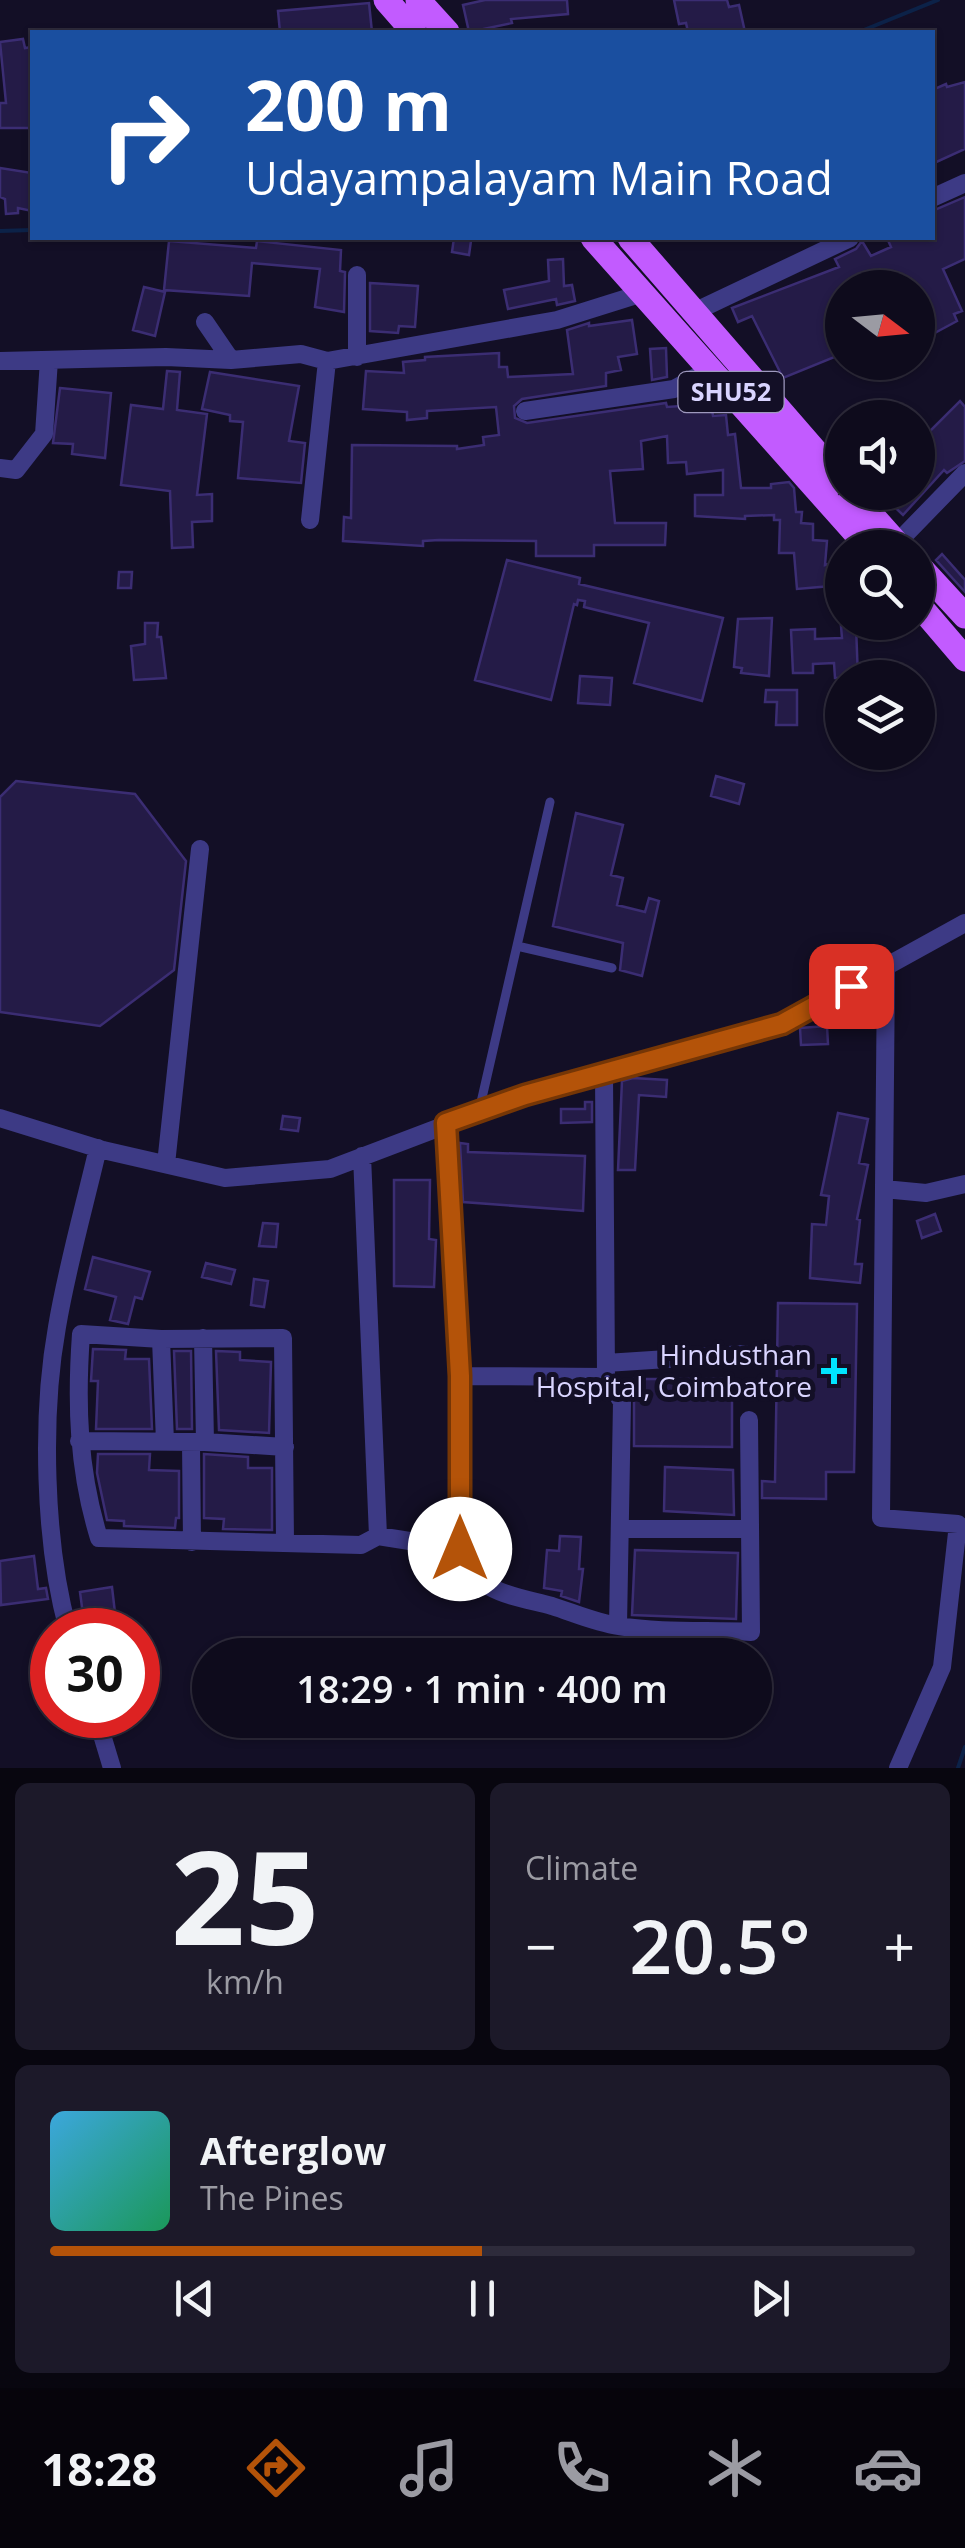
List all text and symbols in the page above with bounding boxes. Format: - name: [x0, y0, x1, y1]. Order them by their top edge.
- text: 200 m: [245, 56, 452, 152]
- icon: right: [80, 70, 210, 200]
- text: Udayampalayam Main Road: [245, 147, 833, 208]
- north arrow: [825, 270, 935, 380]
- map controls: [825, 270, 935, 770]
- road number: SHU52: [678, 372, 784, 412]
- button: sound: [825, 400, 935, 510]
- button: search: [825, 530, 935, 640]
- button: layers: [825, 660, 935, 770]
- pin: [809, 944, 894, 1029]
- icon: arrive: [824, 959, 879, 1014]
- place label: Hindusthan Hospital, Coimbatore: [536, 1335, 812, 1405]
- marker: Hindusthan Hospital, Coimbatore: [821, 1358, 847, 1384]
- position arrow: [408, 1497, 512, 1601]
- speed limit sign: 30: [30, 1608, 160, 1738]
- text: 18:29 · 1 min · 400 m: [296, 1662, 668, 1714]
- text: 25: [171, 1806, 319, 1983]
- text: Climate: [525, 1846, 638, 1889]
- text: 20.5°: [629, 1894, 811, 1996]
- text: −: [525, 1908, 556, 1983]
- text: +: [884, 1908, 915, 1983]
- text: km/h: [206, 1960, 284, 2003]
- text: Afterglow: [200, 2124, 386, 2176]
- text: The Pines: [200, 2176, 344, 2219]
- icon: previous: [167, 2271, 222, 2326]
- icon: pause: [455, 2271, 510, 2326]
- icon: next: [743, 2271, 798, 2326]
- icon: directions: [241, 2433, 311, 2503]
- icon: music: [394, 2433, 464, 2503]
- icon: phone: [547, 2433, 617, 2503]
- icon: climate: [700, 2433, 770, 2503]
- icon: car: [853, 2433, 923, 2503]
- text: 18:28: [42, 2438, 157, 2499]

